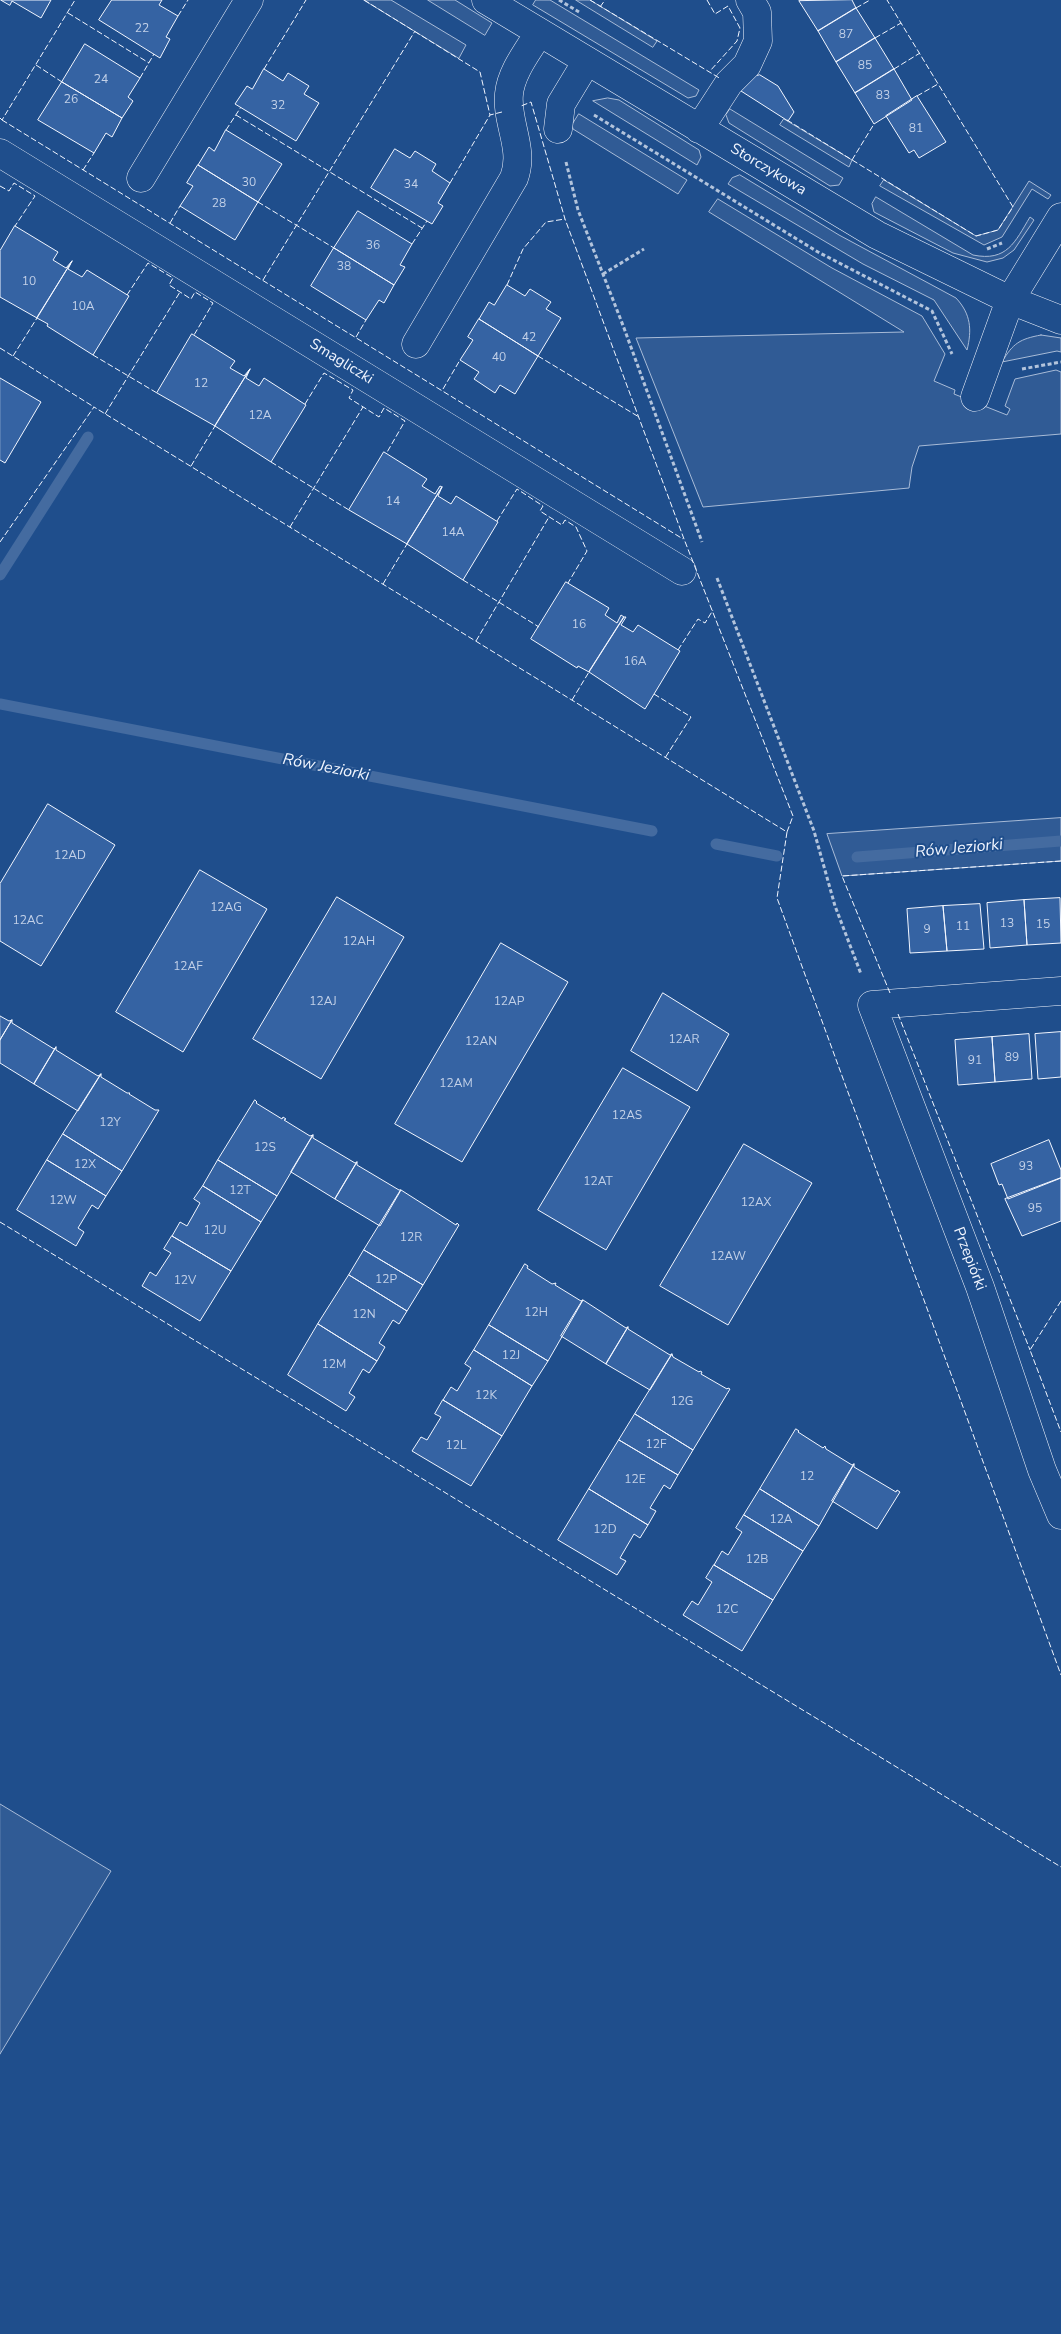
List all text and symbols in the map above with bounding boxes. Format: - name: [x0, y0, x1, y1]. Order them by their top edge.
- house number: 22: [135, 22, 149, 36]
- house number: 87: [839, 28, 853, 42]
- house number: 85: [858, 59, 872, 73]
- house number: 24: [94, 73, 108, 87]
- house number: 83: [876, 89, 890, 103]
- house number: 26: [64, 93, 78, 107]
- house number: 32: [271, 99, 285, 113]
- house number: 81: [909, 122, 923, 136]
- street label: Storczykowa: [727, 140, 809, 200]
- house number: 30: [242, 176, 256, 190]
- house number: 34: [404, 178, 418, 192]
- house number: 28: [212, 197, 226, 211]
- house number: 36: [366, 239, 380, 253]
- house number: 38: [337, 260, 351, 274]
- house number: 10: [22, 275, 36, 289]
- house number: 10A: [71, 300, 95, 314]
- house number: 42: [522, 331, 536, 345]
- street label: Smagliczki: [306, 335, 376, 389]
- house number: 40: [492, 351, 506, 365]
- house number: 12: [194, 377, 208, 391]
- house number: 12A: [248, 409, 272, 423]
- house number: 14: [386, 495, 400, 509]
- house number: 14A: [441, 526, 465, 540]
- house number: 16: [572, 618, 586, 632]
- house number: 16A: [623, 655, 647, 669]
- water label: Rów Jeziorki: [281, 750, 371, 786]
- water label: Rów Jeziorki: [914, 836, 1004, 862]
- house number: 12AD: [54, 849, 86, 863]
- house number: 12AG: [210, 901, 242, 915]
- house number: 12AC: [12, 914, 44, 928]
- house number: 13: [1000, 917, 1014, 931]
- house number: 15: [1036, 918, 1050, 932]
- house number: 11: [956, 920, 970, 934]
- house number: 9: [923, 923, 931, 937]
- house number: 12AH: [343, 935, 375, 949]
- house number: 12AF: [173, 960, 203, 974]
- house number: 12AJ: [309, 995, 337, 1009]
- house number: 12AP: [494, 995, 524, 1009]
- house number: 12AR: [668, 1033, 700, 1047]
- house number: 12AN: [465, 1035, 497, 1049]
- house number: 89: [1005, 1051, 1019, 1065]
- house number: 91: [968, 1054, 982, 1068]
- house number: 12AM: [439, 1077, 473, 1091]
- house number: 12AS: [612, 1109, 642, 1123]
- house number: 12Y: [99, 1116, 121, 1130]
- house number: 12S: [254, 1141, 276, 1155]
- house number: 12X: [74, 1158, 96, 1172]
- house number: 93: [1019, 1160, 1033, 1174]
- house number: 12AT: [583, 1175, 613, 1189]
- house number: 12T: [229, 1184, 251, 1198]
- house number: 12W: [49, 1194, 77, 1208]
- house number: 12AX: [741, 1196, 771, 1210]
- house number: 95: [1028, 1202, 1042, 1216]
- house number: 12U: [203, 1224, 227, 1238]
- street label: Przepiórki: [949, 1225, 989, 1293]
- house number: 12R: [400, 1231, 422, 1245]
- house number: 12AW: [710, 1250, 746, 1264]
- house number: 12P: [375, 1273, 397, 1287]
- house number: 12V: [174, 1274, 196, 1288]
- house number: 12H: [524, 1306, 548, 1320]
- house number: 12N: [352, 1308, 376, 1322]
- house number: 12J: [502, 1349, 520, 1363]
- house number: 12M: [322, 1358, 346, 1372]
- house number: 12K: [475, 1389, 497, 1403]
- house number: 12G: [670, 1395, 694, 1409]
- house number: 12F: [646, 1438, 666, 1452]
- house number: 12L: [446, 1439, 466, 1453]
- house number: 12: [800, 1470, 814, 1484]
- house number: 12E: [624, 1473, 646, 1487]
- house number: 12A: [769, 1513, 793, 1527]
- house number: 12D: [593, 1523, 617, 1537]
- house number: 12B: [746, 1553, 768, 1567]
- house number: 12C: [716, 1603, 738, 1617]

